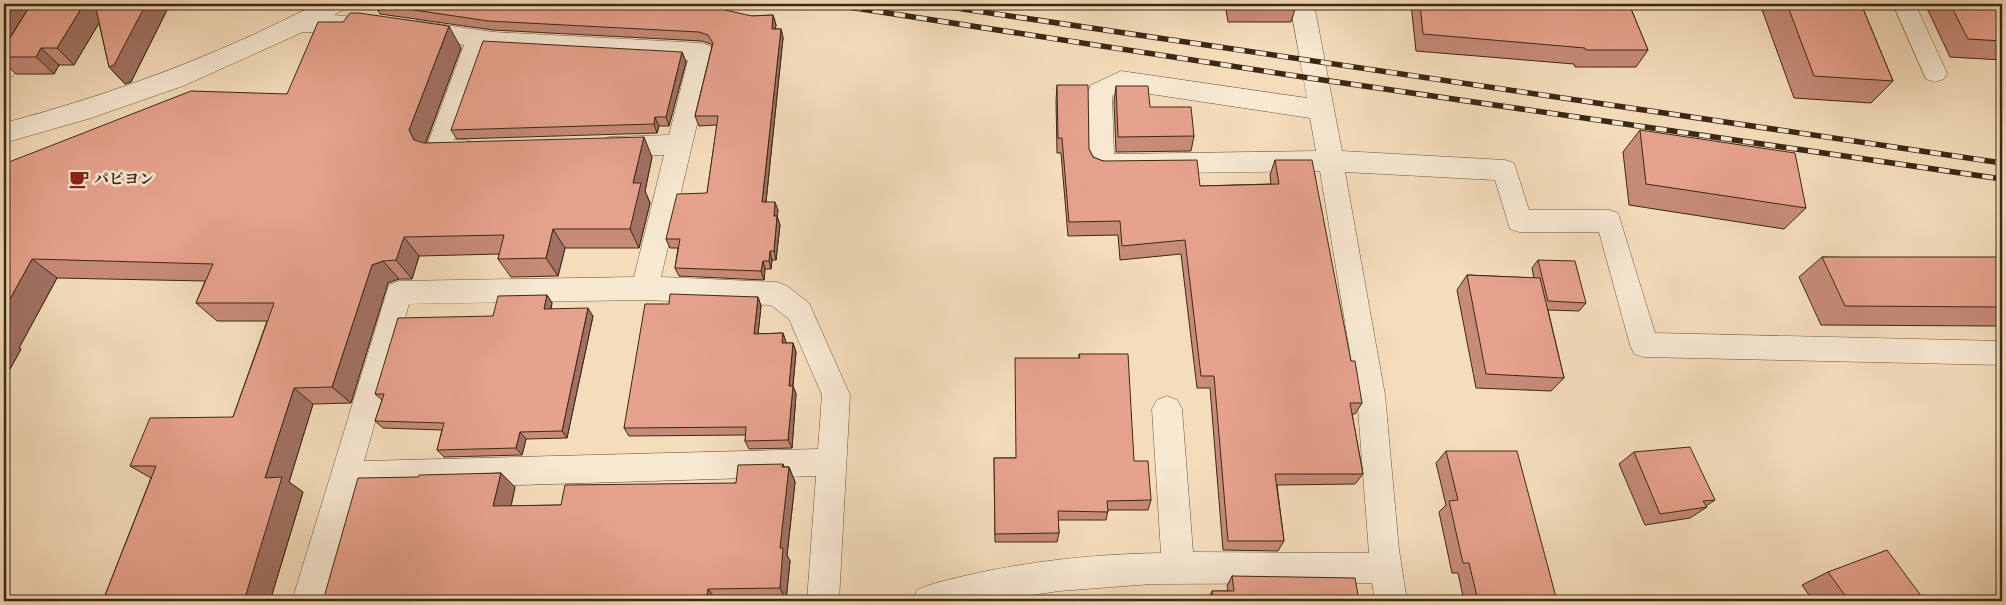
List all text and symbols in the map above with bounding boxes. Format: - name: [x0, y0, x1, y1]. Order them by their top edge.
- cafe icon: パピヨン: [68, 168, 90, 190]
- place label: パピヨン: [94, 170, 154, 189]

